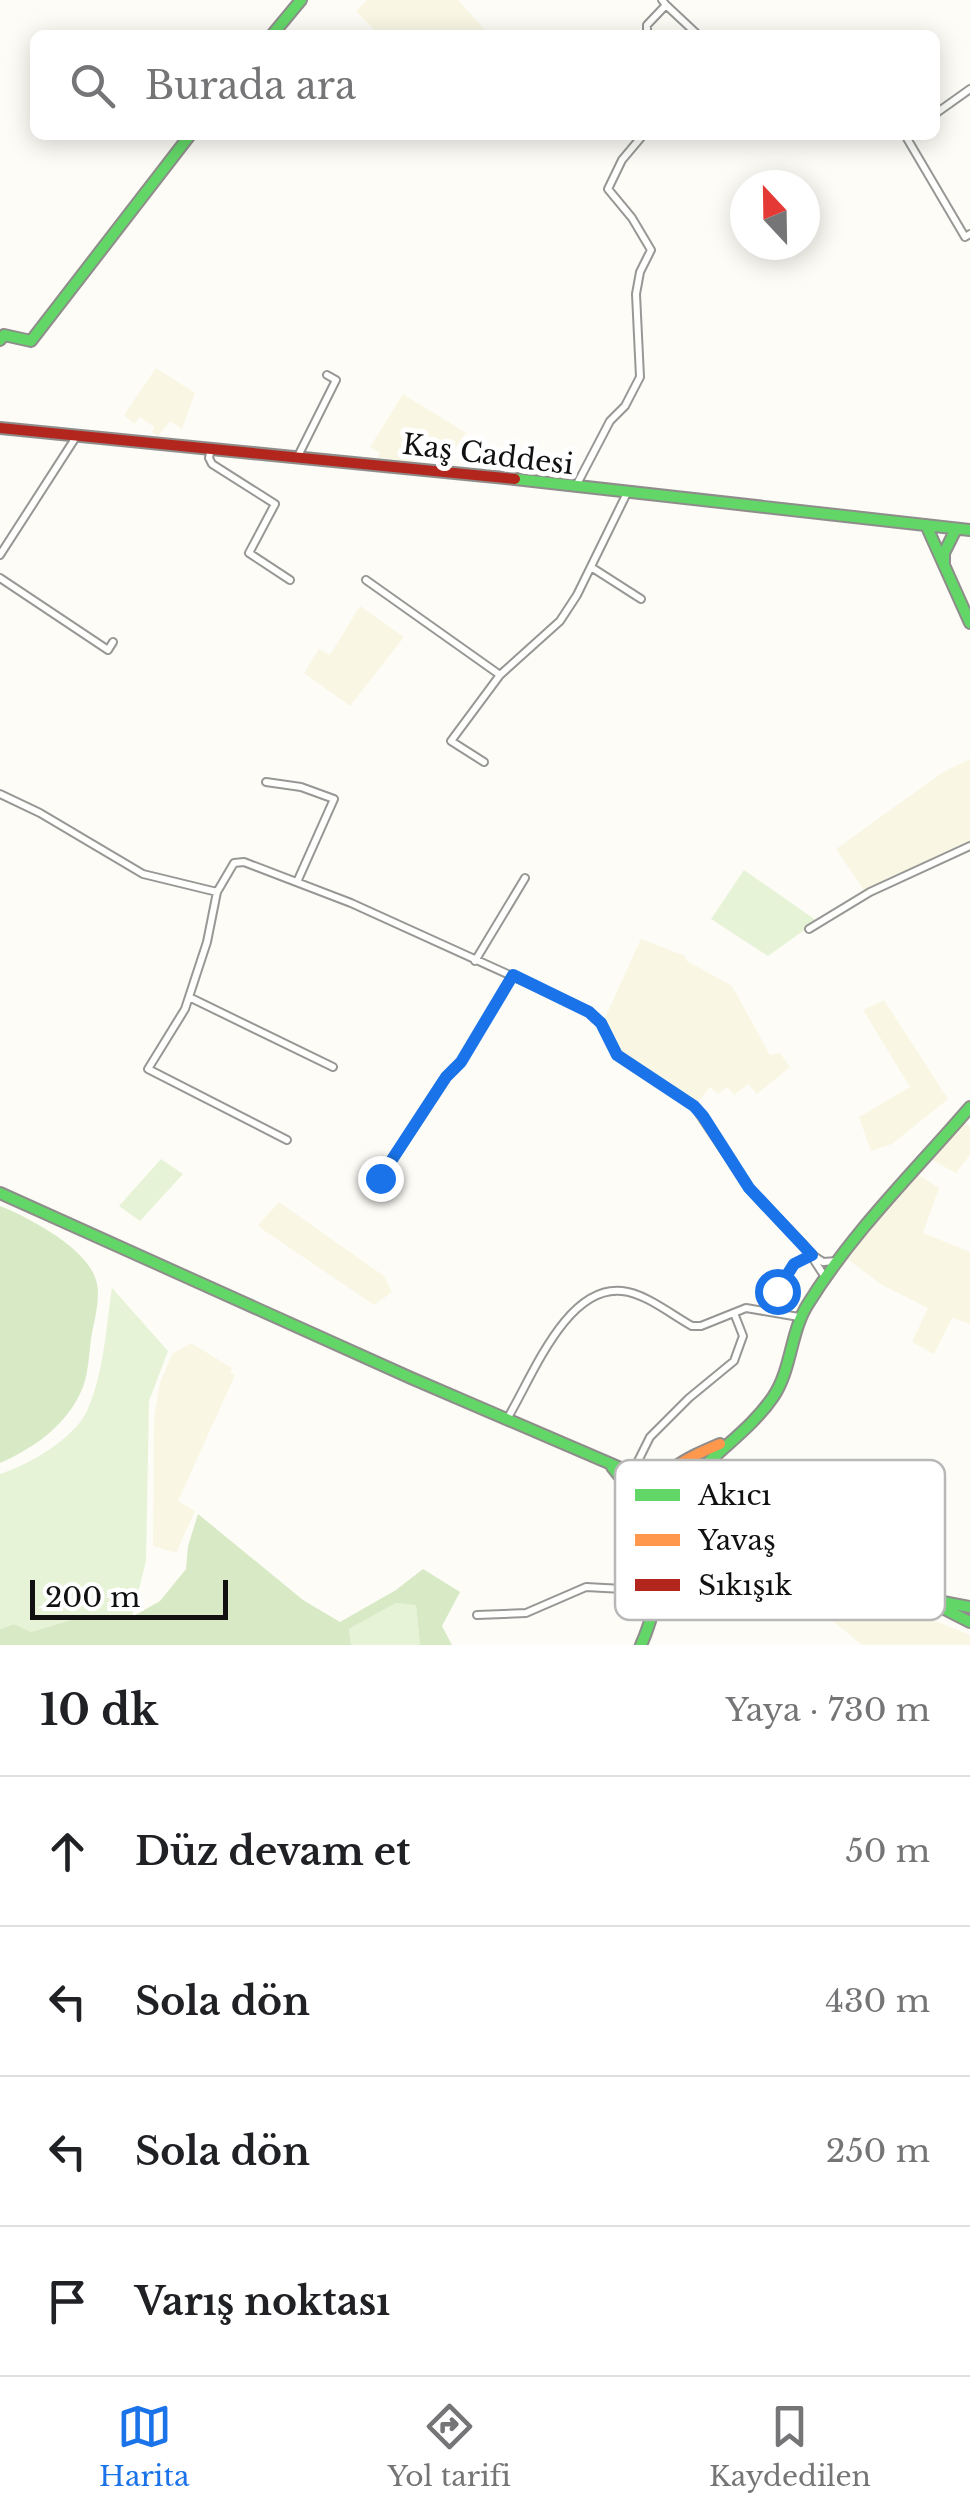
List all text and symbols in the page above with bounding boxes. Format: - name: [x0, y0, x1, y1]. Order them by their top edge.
- search box: [30, 30, 940, 140]
- icon: search: [65, 58, 120, 113]
- text: Burada ara: [145, 62, 356, 109]
- north arrow: [730, 170, 820, 260]
- street label: Kaş Caddesi: [400, 427, 576, 482]
- route end: [358, 1156, 404, 1202]
- route start: [755, 1269, 801, 1315]
- legend: [615, 1460, 945, 1620]
- text: Akıcı: [697, 1478, 771, 1513]
- text: Yavaş: [697, 1523, 776, 1558]
- text: Sıkışık: [698, 1568, 793, 1603]
- scale bar: [30, 1575, 228, 1620]
- text: 200 m: [45, 1580, 140, 1615]
- text: 10 dk: [40, 1684, 158, 1736]
- text: Yaya · 730 m: [725, 1690, 930, 1730]
- icon: ahead: [40, 1824, 95, 1879]
- text: Düz devam et: [135, 1828, 411, 1875]
- text: 50 m: [845, 1831, 930, 1871]
- icon: left: [40, 1974, 95, 2029]
- text: Sola dön: [135, 1978, 310, 2025]
- text: 430 m: [825, 1981, 930, 2021]
- icon: left: [40, 2124, 95, 2179]
- text: Sola dön: [135, 2128, 310, 2175]
- text: 250 m: [826, 2131, 930, 2171]
- icon: arrive: [40, 2274, 95, 2329]
- text: Varış noktası: [135, 2278, 390, 2325]
- tab: Harita: [99, 2399, 189, 2494]
- tab: Yol tarifi: [388, 2399, 511, 2494]
- tab: Kaydedilen: [709, 2399, 871, 2494]

